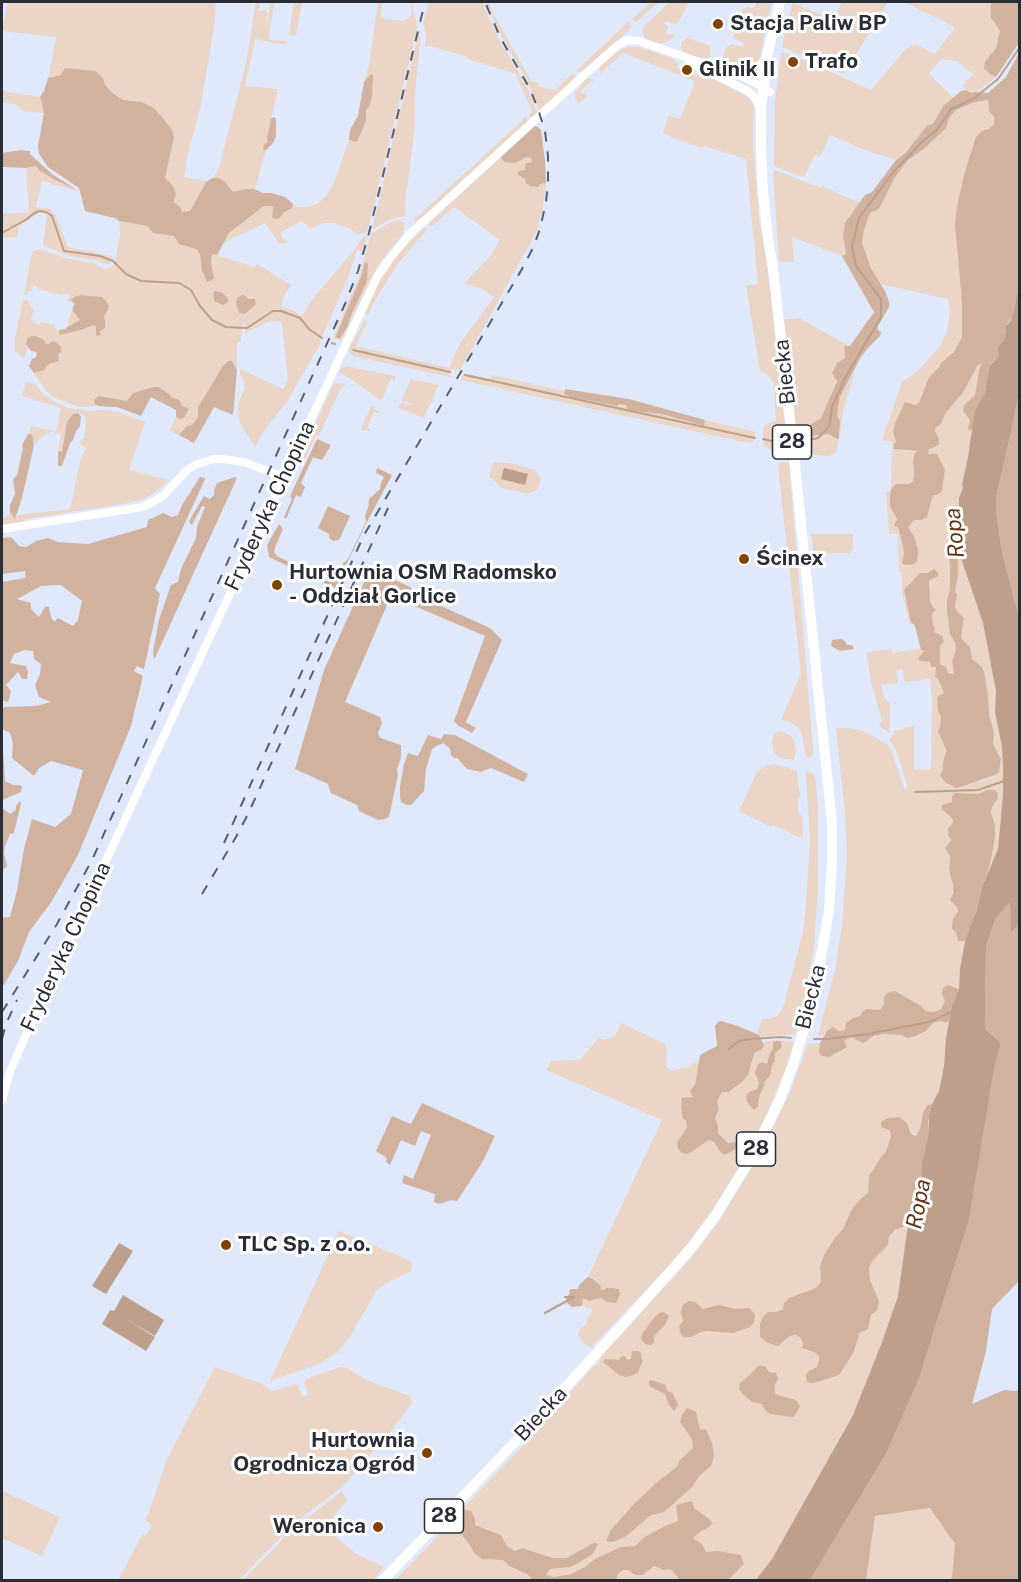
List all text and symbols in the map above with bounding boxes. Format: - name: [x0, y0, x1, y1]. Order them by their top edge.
- place label: Stacja Paliw BP: [730, 11, 886, 37]
- marker: Stacja Paliw BP: [711, 17, 725, 31]
- place label: Trafo: [805, 49, 858, 75]
- marker: Trafo: [786, 55, 800, 69]
- place label: Glinik II: [699, 57, 775, 83]
- marker: Glinik II: [680, 63, 694, 77]
- street label: Biecka: [769, 338, 801, 406]
- street label: Fryderyka Chopina: [220, 417, 320, 595]
- road number: 28: [772, 425, 812, 459]
- water label: Ropa: [940, 507, 970, 559]
- place label: Ścinex: [756, 546, 824, 572]
- marker: Ścinex: [737, 552, 751, 566]
- place label: Hurtownia OSM Radomsko - Oddział Gorlice: [289, 560, 557, 610]
- marker: Hurtownia OSM Radomsko - Oddział Gorlice: [270, 578, 284, 592]
- street label: Fryderyka Chopina: [16, 858, 116, 1036]
- street label: Biecka: [791, 962, 831, 1032]
- road number: 28: [736, 1132, 776, 1166]
- water label: Ropa: [901, 1177, 937, 1231]
- place label: TLC Sp. z o.o.: [238, 1232, 371, 1258]
- marker: TLC Sp. z o.o.: [219, 1238, 233, 1252]
- street label: Biecka: [509, 1381, 573, 1447]
- place label: Hurtownia Ogrodnicza Ogród: [233, 1428, 415, 1478]
- marker: Hurtownia Ogrodnicza Ogród: [420, 1446, 434, 1460]
- road number: 28: [424, 1499, 464, 1533]
- place label: Weronica: [273, 1514, 366, 1540]
- marker: Weronica: [371, 1520, 385, 1534]

